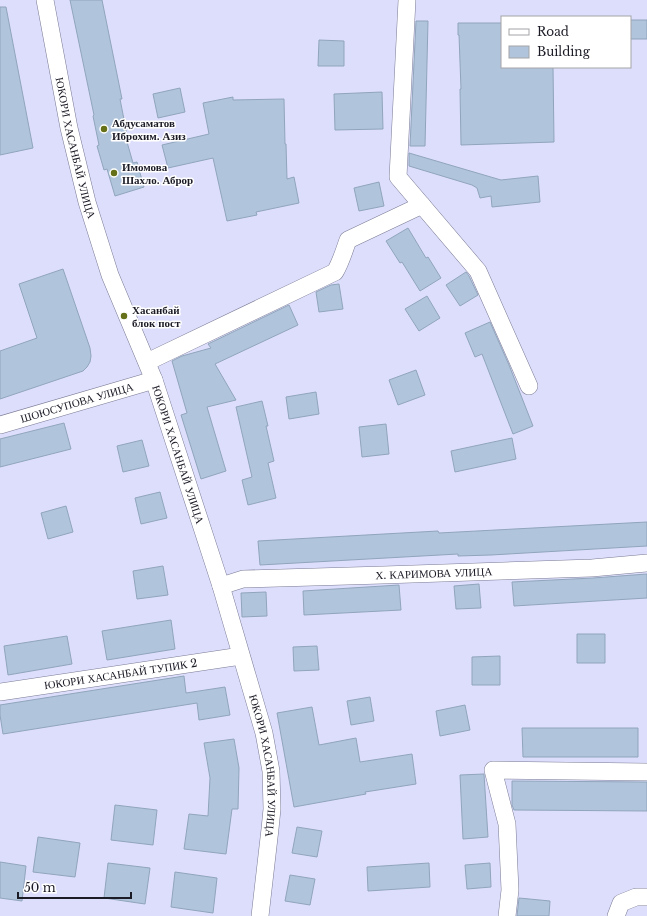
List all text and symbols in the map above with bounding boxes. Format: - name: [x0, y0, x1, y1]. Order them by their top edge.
- legend: [501, 16, 631, 68]
- text: Road: [537, 24, 569, 39]
- text: Building: [537, 44, 591, 59]
- street label: ЮКОРИ ХАСАНБАЙ УЛИЦА: [53, 76, 99, 220]
- place label: Абдусаматов Иброхим. Азиз: [112, 116, 186, 143]
- marker: Абдусаматов Иброхим. Азиз: [99, 124, 109, 134]
- place label: Имомова Шахло. Аброр: [122, 160, 193, 187]
- marker: Имомова Шахло. Аброр: [109, 168, 119, 178]
- place label: Хасанбай блок пост: [132, 303, 181, 330]
- marker: Хасанбай блок пост: [119, 311, 129, 321]
- street label: ШОЮСУПОВА УЛИЦА: [19, 379, 135, 426]
- street label: ЮКОРИ ХАСАНБАЙ УЛИЦА: [149, 383, 207, 525]
- street label: Х. КАРИМОВА УЛИЦА: [375, 564, 492, 582]
- street label: ЮКОРИ ХАСАНБАЙ ТУПИК 2: [43, 656, 198, 692]
- street label: ЮКОРИ ХАСАНБАЙ УЛИЦА: [246, 693, 279, 838]
- scale bar: [18, 874, 131, 900]
- text: 50 m: [24, 880, 56, 895]

